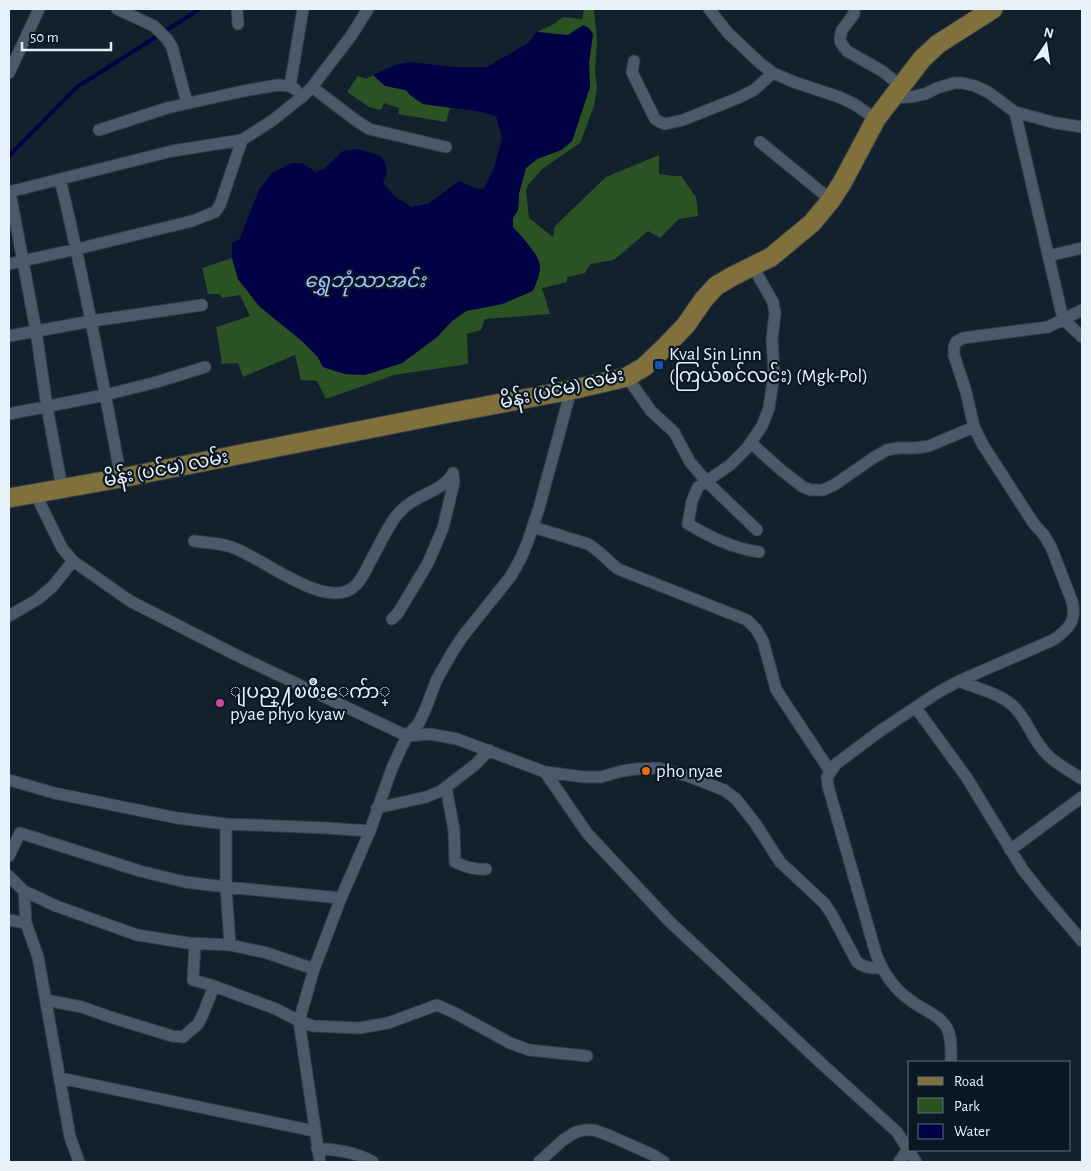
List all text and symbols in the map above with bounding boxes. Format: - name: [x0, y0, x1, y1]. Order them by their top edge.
- scale bar: [22, 20, 111, 52]
- north arrow: [1021, 20, 1071, 70]
- text: N: [1042, 25, 1055, 41]
- text: 50 m: [30, 30, 59, 45]
- water label: ရွှေဘုံသာအင်း: [304, 266, 427, 297]
- place label: Kyal Sin Linn (ကြယ်စင်လင်း) (Mgk-Pol): [669, 345, 868, 391]
- marker: Kyal Sin Linn (ကြယ်စင်လင်း) (Mgk-Pol): [653, 359, 665, 371]
- street label: မိန်း (ပင်မ) လမ်း: [497, 360, 627, 417]
- street label: မိန်း (ပင်မ) လမ်း: [101, 442, 231, 495]
- place label: ျပည္႔ၿဖိဳးေက်ာ္ pyae phyo kyaw: [230, 677, 391, 724]
- marker: ျပည္႔ၿဖိဳးေက်ာ္ pyae phyo kyaw: [214, 697, 226, 709]
- place label: pho nyae: [656, 762, 723, 781]
- marker: pho nyae: [640, 765, 652, 777]
- legend: [908, 1061, 1071, 1151]
- text: Road: [954, 1074, 984, 1089]
- text: Park: [954, 1099, 980, 1114]
- text: Water: [954, 1124, 990, 1139]

